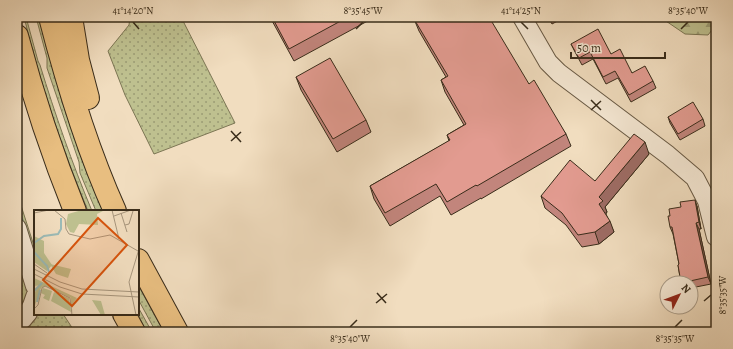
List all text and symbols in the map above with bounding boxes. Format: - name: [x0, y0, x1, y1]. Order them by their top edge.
- text: 41°14'20"N: [113, 4, 153, 17]
- text: 8°35'45"W: [343, 4, 383, 17]
- text: 41°14'25"N: [501, 4, 541, 17]
- text: 8°35'40"W: [668, 4, 709, 17]
- scale bar: [571, 34, 665, 60]
- text: 50 m: [577, 40, 601, 56]
- inset map: [34, 210, 139, 315]
- north arrow: [659, 275, 699, 315]
- text: 8°35'35"W: [716, 275, 729, 314]
- text: N: [678, 281, 694, 297]
- text: 8°35'40"W: [330, 332, 371, 345]
- text: 8°35'35"W: [656, 332, 695, 345]

